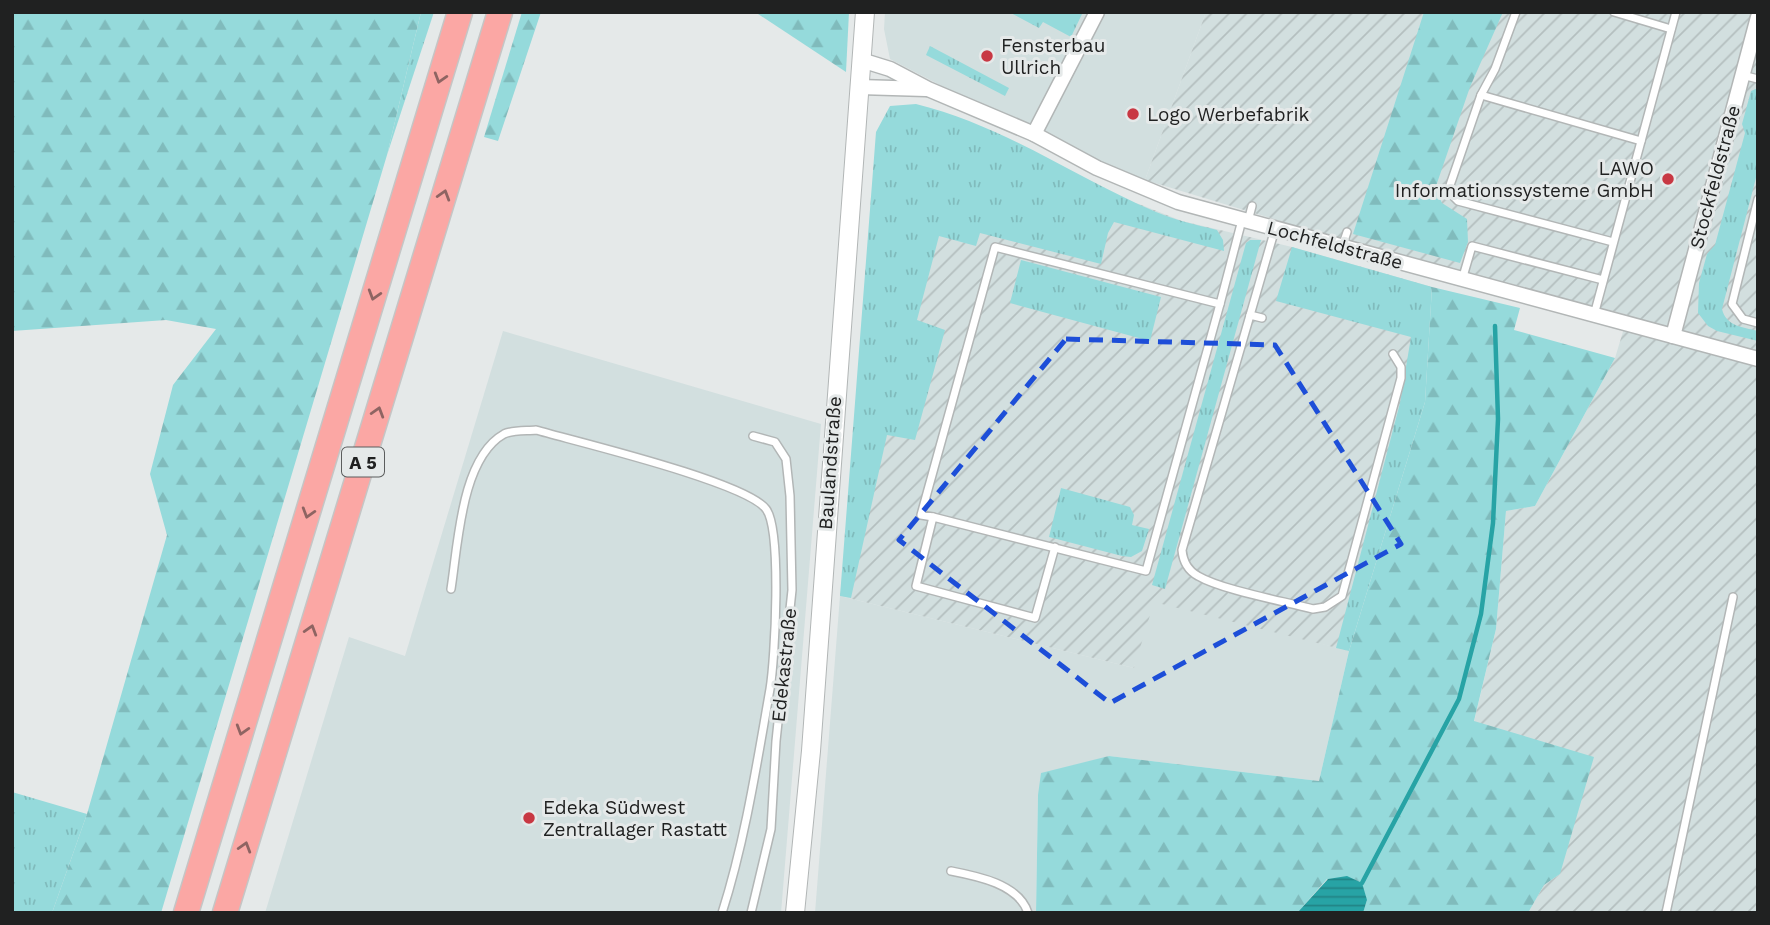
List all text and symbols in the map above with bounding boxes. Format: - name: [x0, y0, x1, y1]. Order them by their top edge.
- place label: Fensterbau Ullrich: [1001, 34, 1105, 79]
- marker: Fensterbau Ullrich: [979, 48, 995, 64]
- one-way arrow: [434, 71, 449, 83]
- place label: Logo Werbefabrik: [1147, 103, 1309, 126]
- street label: Stockfeldstraße: [1685, 103, 1745, 251]
- marker: Logo Werbefabrik: [1125, 106, 1141, 122]
- place label: LAWO Informationssysteme GmbH: [1395, 157, 1654, 202]
- marker: LAWO Informationssysteme GmbH: [1660, 171, 1676, 187]
- one-way arrow: [436, 189, 451, 201]
- street label: Lochfeldstraße: [1265, 216, 1405, 274]
- one-way arrow: [368, 289, 383, 301]
- street label: Baulandstraße: [814, 395, 846, 531]
- one-way arrow: [370, 407, 384, 419]
- road number: A 5: [342, 448, 384, 476]
- one-way arrow: [302, 506, 316, 519]
- street label: Edekastraße: [767, 607, 801, 723]
- one-way arrow: [303, 624, 318, 636]
- one-way arrow: [235, 724, 250, 736]
- place label: Edeka Südwest Zentrallager Rastatt: [543, 796, 727, 841]
- marker: Edeka Südwest Zentrallager Rastatt: [521, 810, 537, 826]
- one-way arrow: [237, 842, 251, 854]

